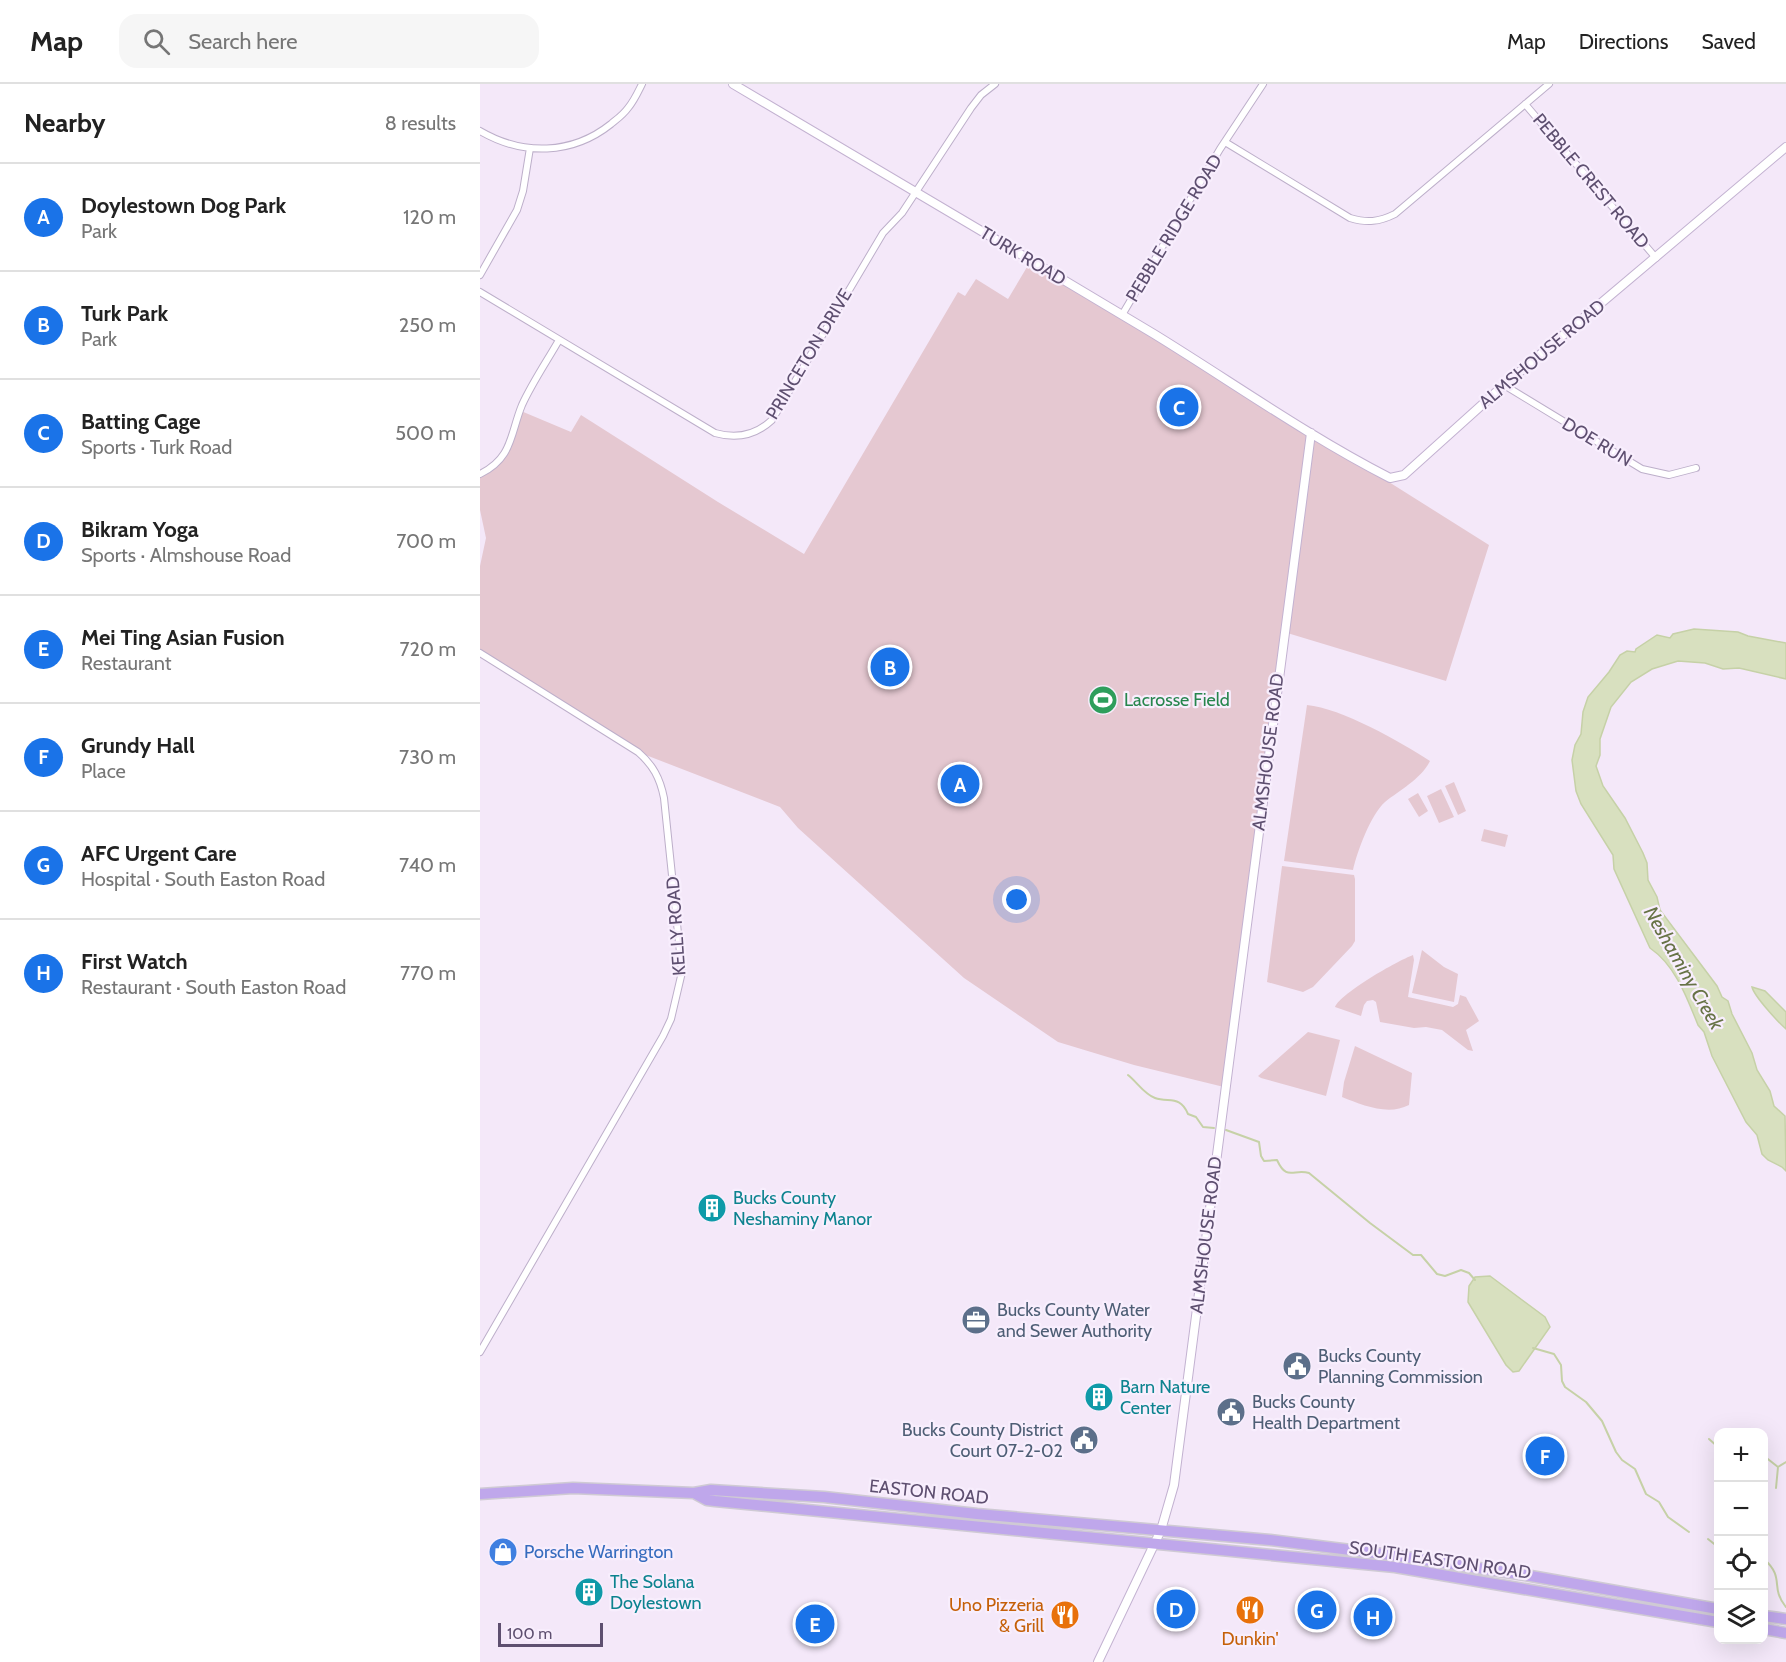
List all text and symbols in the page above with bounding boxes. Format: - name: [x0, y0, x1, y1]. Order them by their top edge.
- search box: [119, 14, 539, 68]
- text: Map: [30, 24, 83, 58]
- icon: search: [140, 25, 173, 58]
- text: Search here: [188, 28, 297, 55]
- text: Map: [1507, 29, 1546, 54]
- text: Directions: [1579, 29, 1668, 54]
- text: Saved: [1701, 29, 1756, 54]
- text: Nearby: [24, 107, 105, 139]
- street label: PEBBLE CREST ROAD: [1528, 109, 1654, 253]
- text: 8 results: [385, 111, 456, 135]
- street label: PEBBLE RIDGE ROAD: [1121, 150, 1227, 306]
- text: Doylestown Dog Park: [81, 192, 286, 219]
- text: A: [37, 205, 50, 229]
- text: 120 m: [403, 205, 456, 229]
- text: Park: [81, 219, 117, 243]
- street label: TURK ROAD: [976, 222, 1070, 290]
- street label: PRINCETON DRIVE: [761, 285, 857, 423]
- street label: ALMSHOUSE ROAD: [1474, 295, 1610, 413]
- text: Turk Park: [81, 300, 168, 327]
- text: B: [37, 313, 50, 337]
- text: 250 m: [399, 313, 456, 337]
- text: Park: [81, 327, 117, 351]
- pin: C: [1160, 384, 1198, 430]
- text: Batting Cage: [81, 408, 201, 435]
- street label: DOE RUN: [1558, 413, 1636, 471]
- text: C: [37, 421, 50, 445]
- text: 500 m: [395, 421, 456, 445]
- text: Sports · Turk Road: [81, 435, 232, 459]
- text: Bikram Yoga: [81, 516, 199, 543]
- text: D: [36, 529, 51, 553]
- text: 700 m: [396, 529, 456, 553]
- text: Sports · Almshouse Road: [81, 543, 291, 567]
- text: Mei Ting Asian Fusion: [81, 624, 285, 651]
- text: E: [38, 637, 49, 661]
- text: 720 m: [399, 637, 456, 661]
- pin: B: [870, 644, 910, 690]
- text: Restaurant: [81, 651, 172, 675]
- street label: ALMSHOUSE ROAD: [1247, 672, 1289, 832]
- sports icon: Lacrosse Field: [1087, 684, 1119, 716]
- place label: Lacrosse Field: [1124, 689, 1230, 711]
- text: Grundy Hall: [81, 732, 195, 759]
- text: F: [38, 745, 49, 769]
- text: 730 m: [399, 745, 456, 769]
- text: Place: [81, 759, 126, 783]
- pin: A: [940, 762, 980, 806]
- text: AFC Urgent Care: [81, 840, 237, 867]
- text: G: [37, 853, 50, 877]
- text: 740 m: [399, 853, 456, 877]
- text: Hospital · South Easton Road: [81, 867, 325, 891]
- street label: KELLY ROAD: [662, 876, 690, 976]
- your location: [1002, 885, 1031, 914]
- water label: Neshaminy Creek: [1639, 902, 1730, 1035]
- text: First Watch: [81, 948, 188, 975]
- text: H: [36, 961, 51, 985]
- text: 770 m: [400, 961, 456, 985]
- text: Restaurant · South Easton Road: [81, 975, 346, 999]
- street label: ALMSHOUSE ROAD: [1185, 1155, 1227, 1315]
- place label: Bucks County Neshaminy Manor: [733, 1187, 872, 1230]
- building icon: Bucks County Neshaminy Manor: [696, 1192, 728, 1224]
- place label: Bucks County Water and Sewer Authority: [997, 1299, 1152, 1342]
- office icon: Bucks County Water and Sewer Authority: [960, 1304, 992, 1336]
- place label: Bucks County Planning Commission: [1318, 1345, 1483, 1388]
- public building icon: Bucks County Planning Commission: [1281, 1350, 1313, 1382]
- place label: Barn Nature Center: [1120, 1376, 1210, 1419]
- building icon: Barn Nature Center: [1083, 1381, 1115, 1413]
- place label: Bucks County Health Department: [1252, 1391, 1400, 1434]
- public building icon: Bucks County Health Department: [1215, 1396, 1247, 1428]
- place label: Bucks County District Court 07-2-02: [902, 1419, 1063, 1462]
- public building icon: Bucks County District Court 07-2-02: [1068, 1424, 1100, 1456]
- map controls: [1714, 1428, 1768, 1644]
- button: +: [1714, 1428, 1768, 1482]
- pin: F: [1526, 1434, 1564, 1478]
- street label: EASTON ROAD: [868, 1475, 990, 1509]
- button: −: [1714, 1482, 1768, 1536]
- shop icon: Porsche Warrington: [487, 1536, 519, 1568]
- street label: SOUTH EASTON ROAD: [1347, 1536, 1533, 1584]
- button: locate: [1714, 1536, 1768, 1590]
- place label: Porsche Warrington: [524, 1541, 673, 1563]
- place label: The Solana Doylestown: [610, 1571, 702, 1614]
- building icon: The Solana Doylestown: [573, 1576, 605, 1608]
- pin: D: [1156, 1586, 1196, 1631]
- pin: G: [1298, 1588, 1336, 1633]
- button: layers: [1714, 1590, 1768, 1644]
- place label: Uno Pizzeria & Grill: [949, 1594, 1045, 1637]
- restaurant icon: Dunkin': [1234, 1594, 1266, 1626]
- pin: H: [1354, 1594, 1392, 1640]
- restaurant icon: Uno Pizzeria & Grill: [1049, 1599, 1081, 1631]
- pin: E: [796, 1602, 834, 1646]
- scale bar: [498, 1620, 603, 1648]
- text: 100 m: [507, 1624, 552, 1643]
- place label: Dunkin': [1221, 1628, 1279, 1650]

